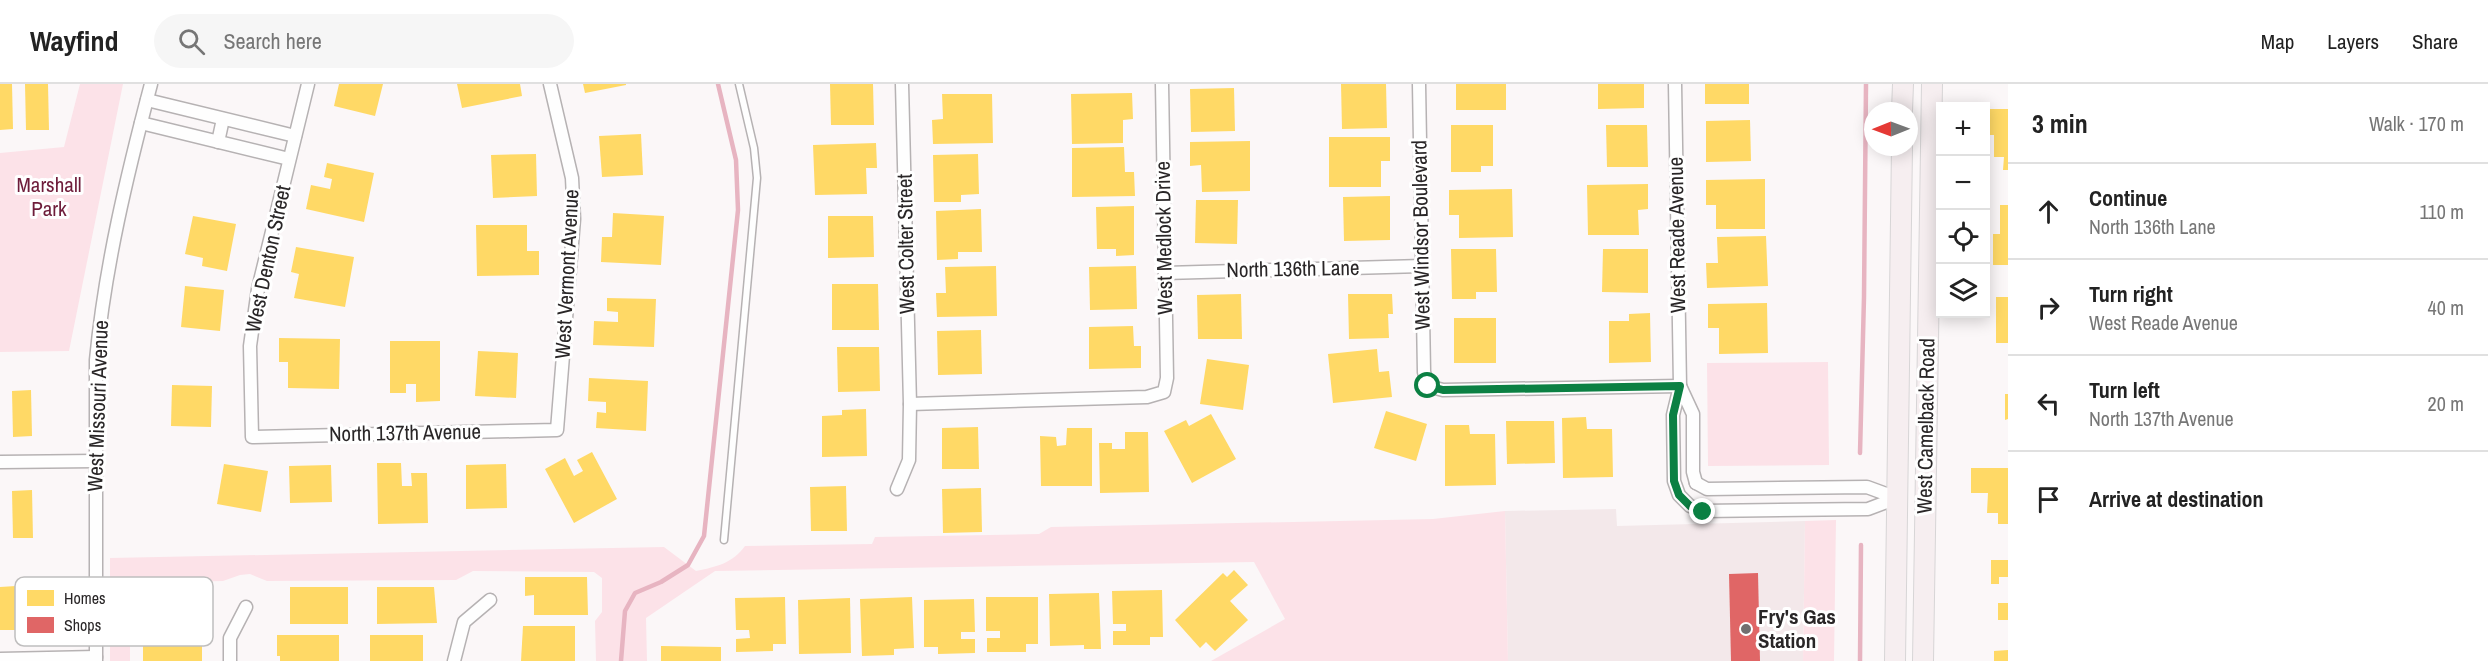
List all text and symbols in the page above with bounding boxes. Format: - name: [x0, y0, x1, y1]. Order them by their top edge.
- search box: [154, 14, 574, 68]
- text: Wayfind: [30, 22, 118, 60]
- icon: search: [175, 25, 208, 58]
- text: Search here: [223, 26, 322, 56]
- text: Map: [2261, 27, 2294, 56]
- text: Layers: [2327, 27, 2379, 56]
- text: Share: [2412, 27, 2458, 56]
- north arrow: [1864, 102, 1918, 156]
- map controls: [1936, 102, 1990, 318]
- button: +: [1936, 102, 1990, 156]
- text: 3 min: [2032, 106, 2088, 141]
- text: Walk · 170 m: [2369, 110, 2464, 137]
- street label: West Windsor Boulevard: [1404, 140, 1437, 330]
- button: −: [1936, 156, 1990, 210]
- street label: West Reade Avenue: [1661, 157, 1692, 313]
- street label: West Medlock Drive: [1148, 161, 1179, 315]
- park label: Marshall Park: [16, 170, 82, 223]
- street label: West Colter Street: [890, 173, 921, 314]
- street label: West Denton Street: [238, 182, 297, 335]
- text: Continue: [2089, 183, 2167, 213]
- street label: West Vermont Avenue: [548, 188, 585, 360]
- icon: ahead: [2032, 195, 2065, 228]
- text: 110 m: [2420, 198, 2464, 225]
- button: locate: [1936, 210, 1990, 264]
- text: North 136th Lane: [2089, 213, 2216, 240]
- street label: North 136th Lane: [1226, 253, 1360, 284]
- button: layers: [1936, 264, 1990, 318]
- text: Turn right: [2089, 279, 2173, 309]
- icon: right: [2032, 291, 2065, 324]
- text: 40 m: [2428, 294, 2464, 321]
- text: West Reade Avenue: [2089, 309, 2238, 336]
- street label: West Missouri Avenue: [80, 320, 115, 492]
- street label: West Camelback Road: [1909, 338, 1942, 514]
- route start: [1414, 372, 1440, 398]
- text: Turn left: [2089, 375, 2160, 405]
- icon: left: [2032, 387, 2065, 420]
- text: 20 m: [2428, 390, 2464, 417]
- text: North 137th Avenue: [2089, 405, 2234, 432]
- street label: North 137th Avenue: [329, 417, 481, 448]
- icon: arrive: [2032, 483, 2065, 516]
- text: Arrive at destination: [2089, 484, 2263, 514]
- route end: [1689, 498, 1715, 524]
- legend: [15, 577, 213, 646]
- text: Homes: [64, 587, 106, 609]
- place label: Fry's Gas Station: [1758, 602, 1836, 655]
- text: Shops: [64, 614, 101, 636]
- marker: Fry's Gas Station: [1739, 622, 1753, 636]

